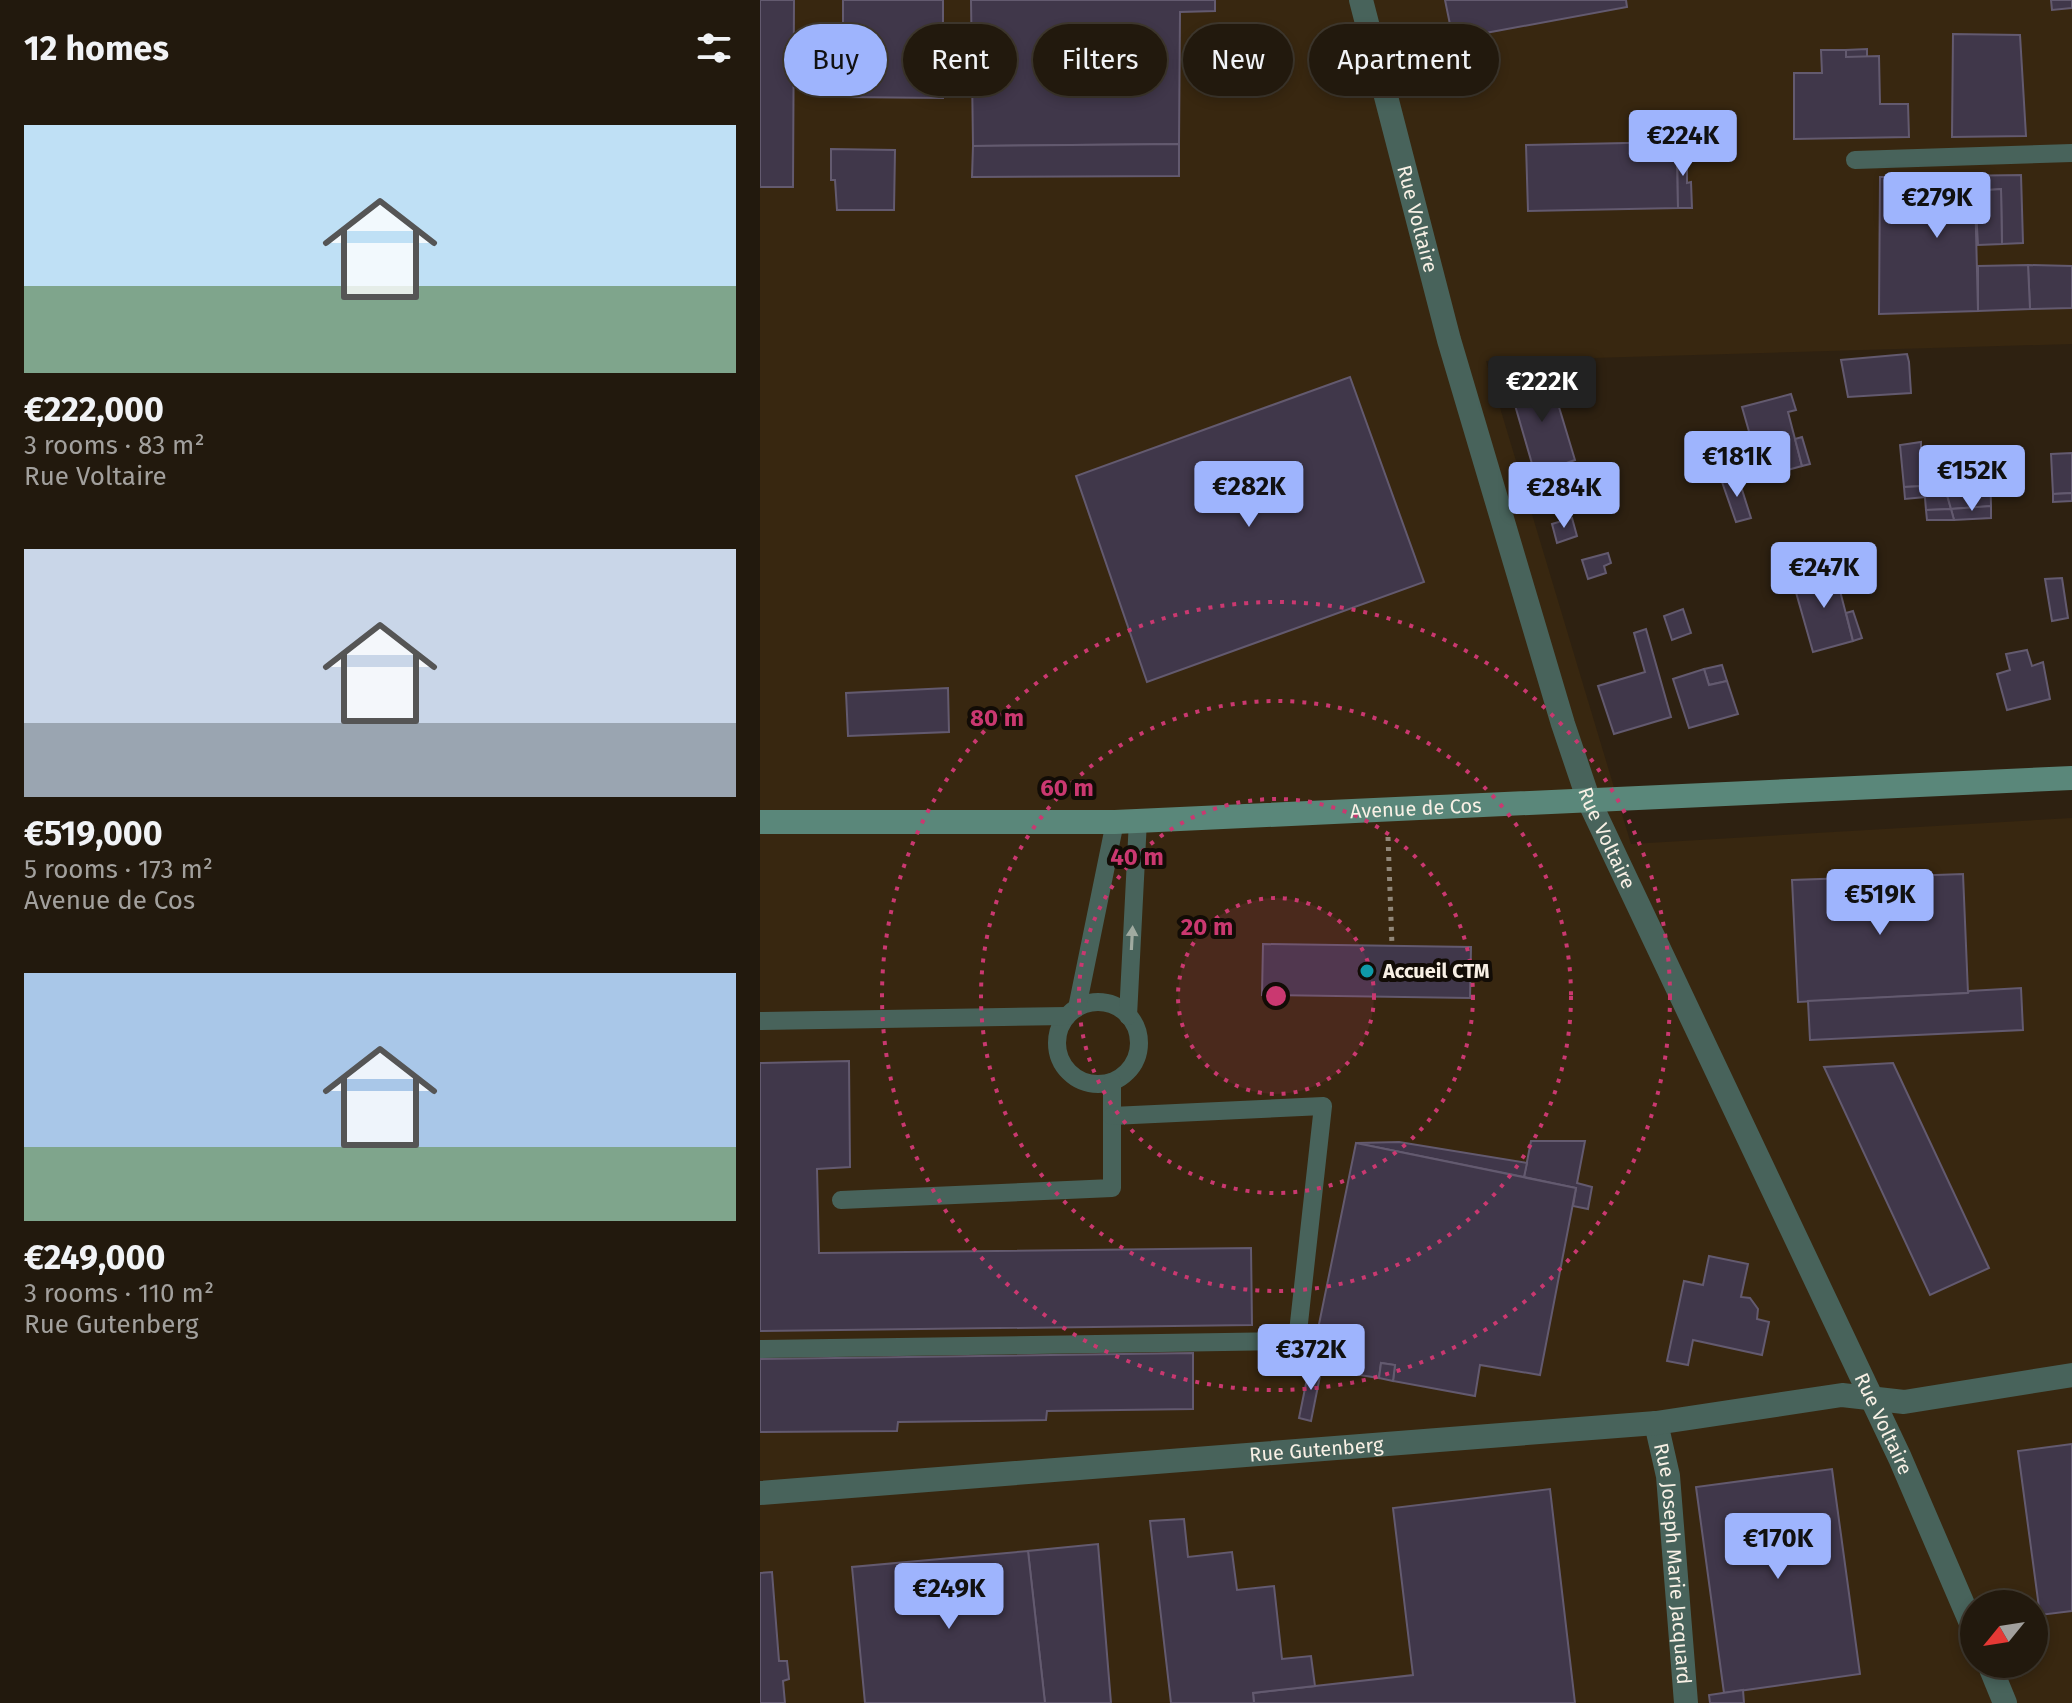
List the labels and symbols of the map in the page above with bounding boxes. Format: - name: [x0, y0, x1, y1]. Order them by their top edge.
- pin: €224K: [1627, 110, 1739, 178]
- street label: Rue Voltaire: [1392, 163, 1443, 275]
- pin: €279K: [1881, 172, 1993, 240]
- pin: €222K: [1486, 356, 1598, 424]
- pin: €181K: [1681, 431, 1793, 499]
- pin: €152K: [1916, 445, 2028, 513]
- pin: €282K: [1193, 461, 1305, 529]
- pin: €284K: [1508, 462, 1620, 530]
- pin: €247K: [1768, 542, 1880, 610]
- text: 80 m: [970, 704, 1024, 732]
- text: 60 m: [1040, 774, 1094, 802]
- street label: Rue Voltaire: [1573, 784, 1641, 893]
- street label: Avenue de Cos: [1349, 793, 1482, 823]
- text: 40 m: [1110, 843, 1164, 871]
- pin: €519K: [1824, 869, 1936, 937]
- text: 20 m: [1181, 913, 1233, 941]
- one-way arrow: [1126, 925, 1139, 950]
- place label: Accueil CTM: [1382, 959, 1490, 983]
- marker: Accueil CTM: [1358, 962, 1376, 980]
- centre of rings: [1262, 982, 1290, 1010]
- pin: €372K: [1255, 1324, 1367, 1392]
- street label: Rue Voltaire: [1849, 1369, 1918, 1478]
- street label: Rue Gutenberg: [1248, 1432, 1385, 1467]
- street label: Rue Joseph Marie Jacquard: [1649, 1440, 1696, 1685]
- pin: €170K: [1722, 1513, 1834, 1581]
- pin: €249K: [893, 1563, 1005, 1631]
- north arrow: [1960, 1590, 2048, 1678]

